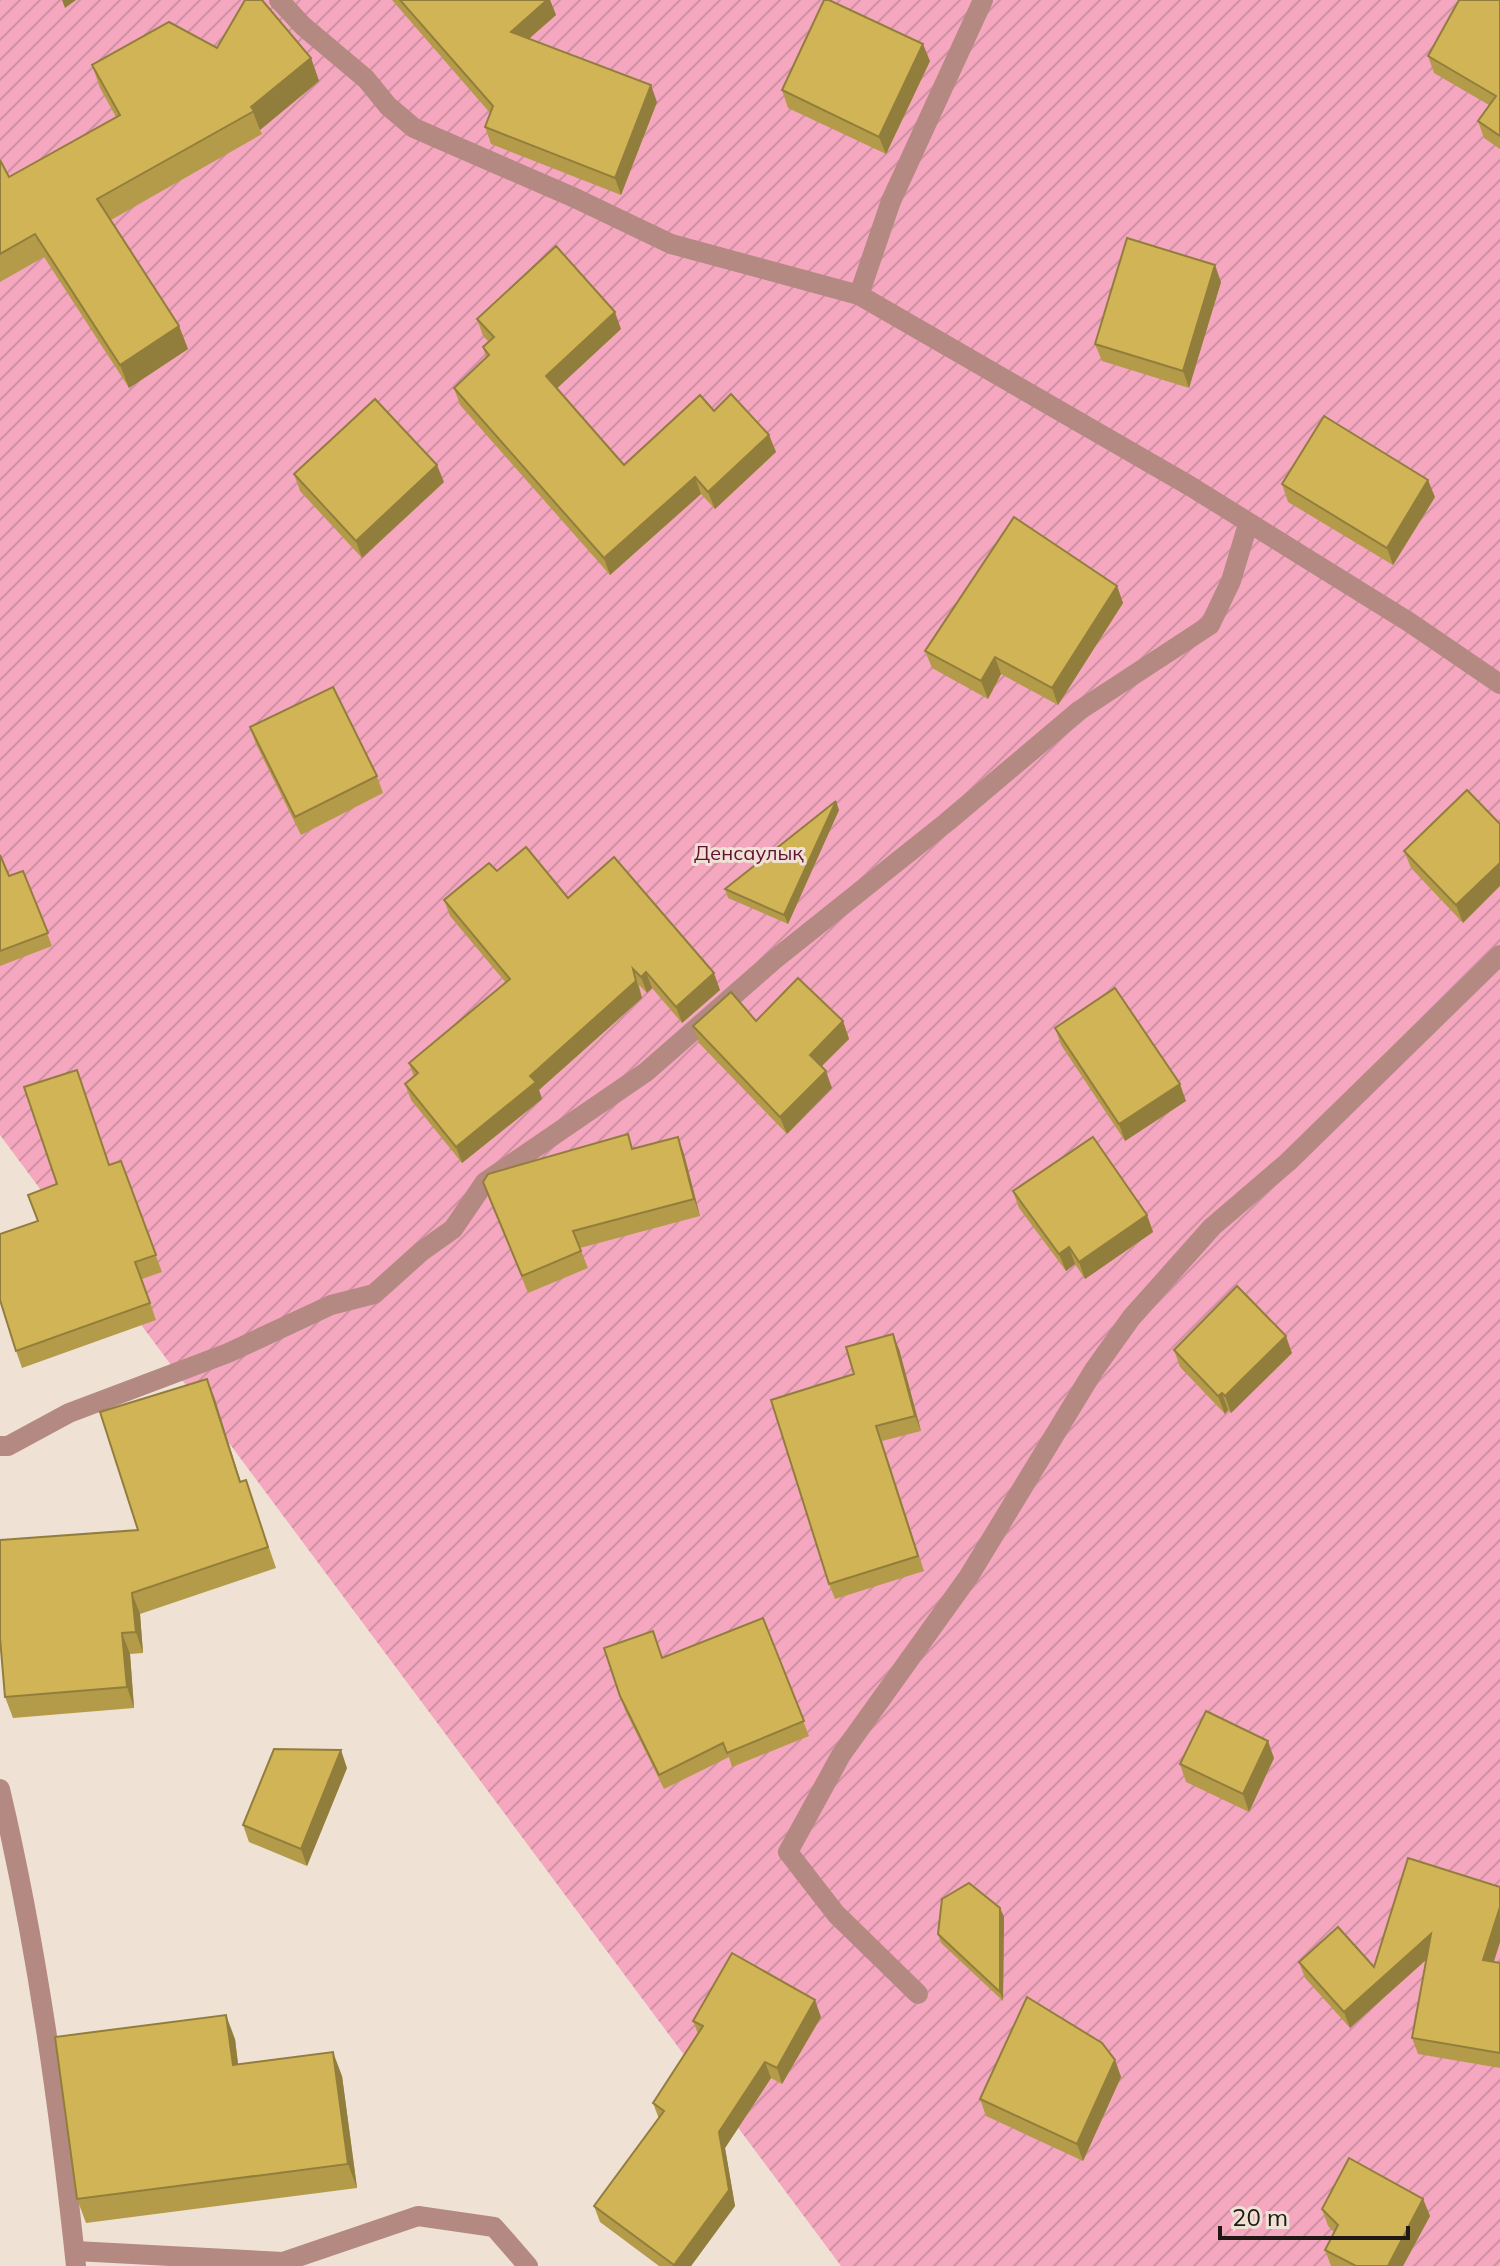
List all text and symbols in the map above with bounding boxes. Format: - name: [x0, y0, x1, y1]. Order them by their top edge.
- park label: Денсаулық: [694, 840, 804, 865]
- scale bar: [1220, 2190, 1408, 2240]
- text: 20 m: [1232, 2202, 1288, 2232]

